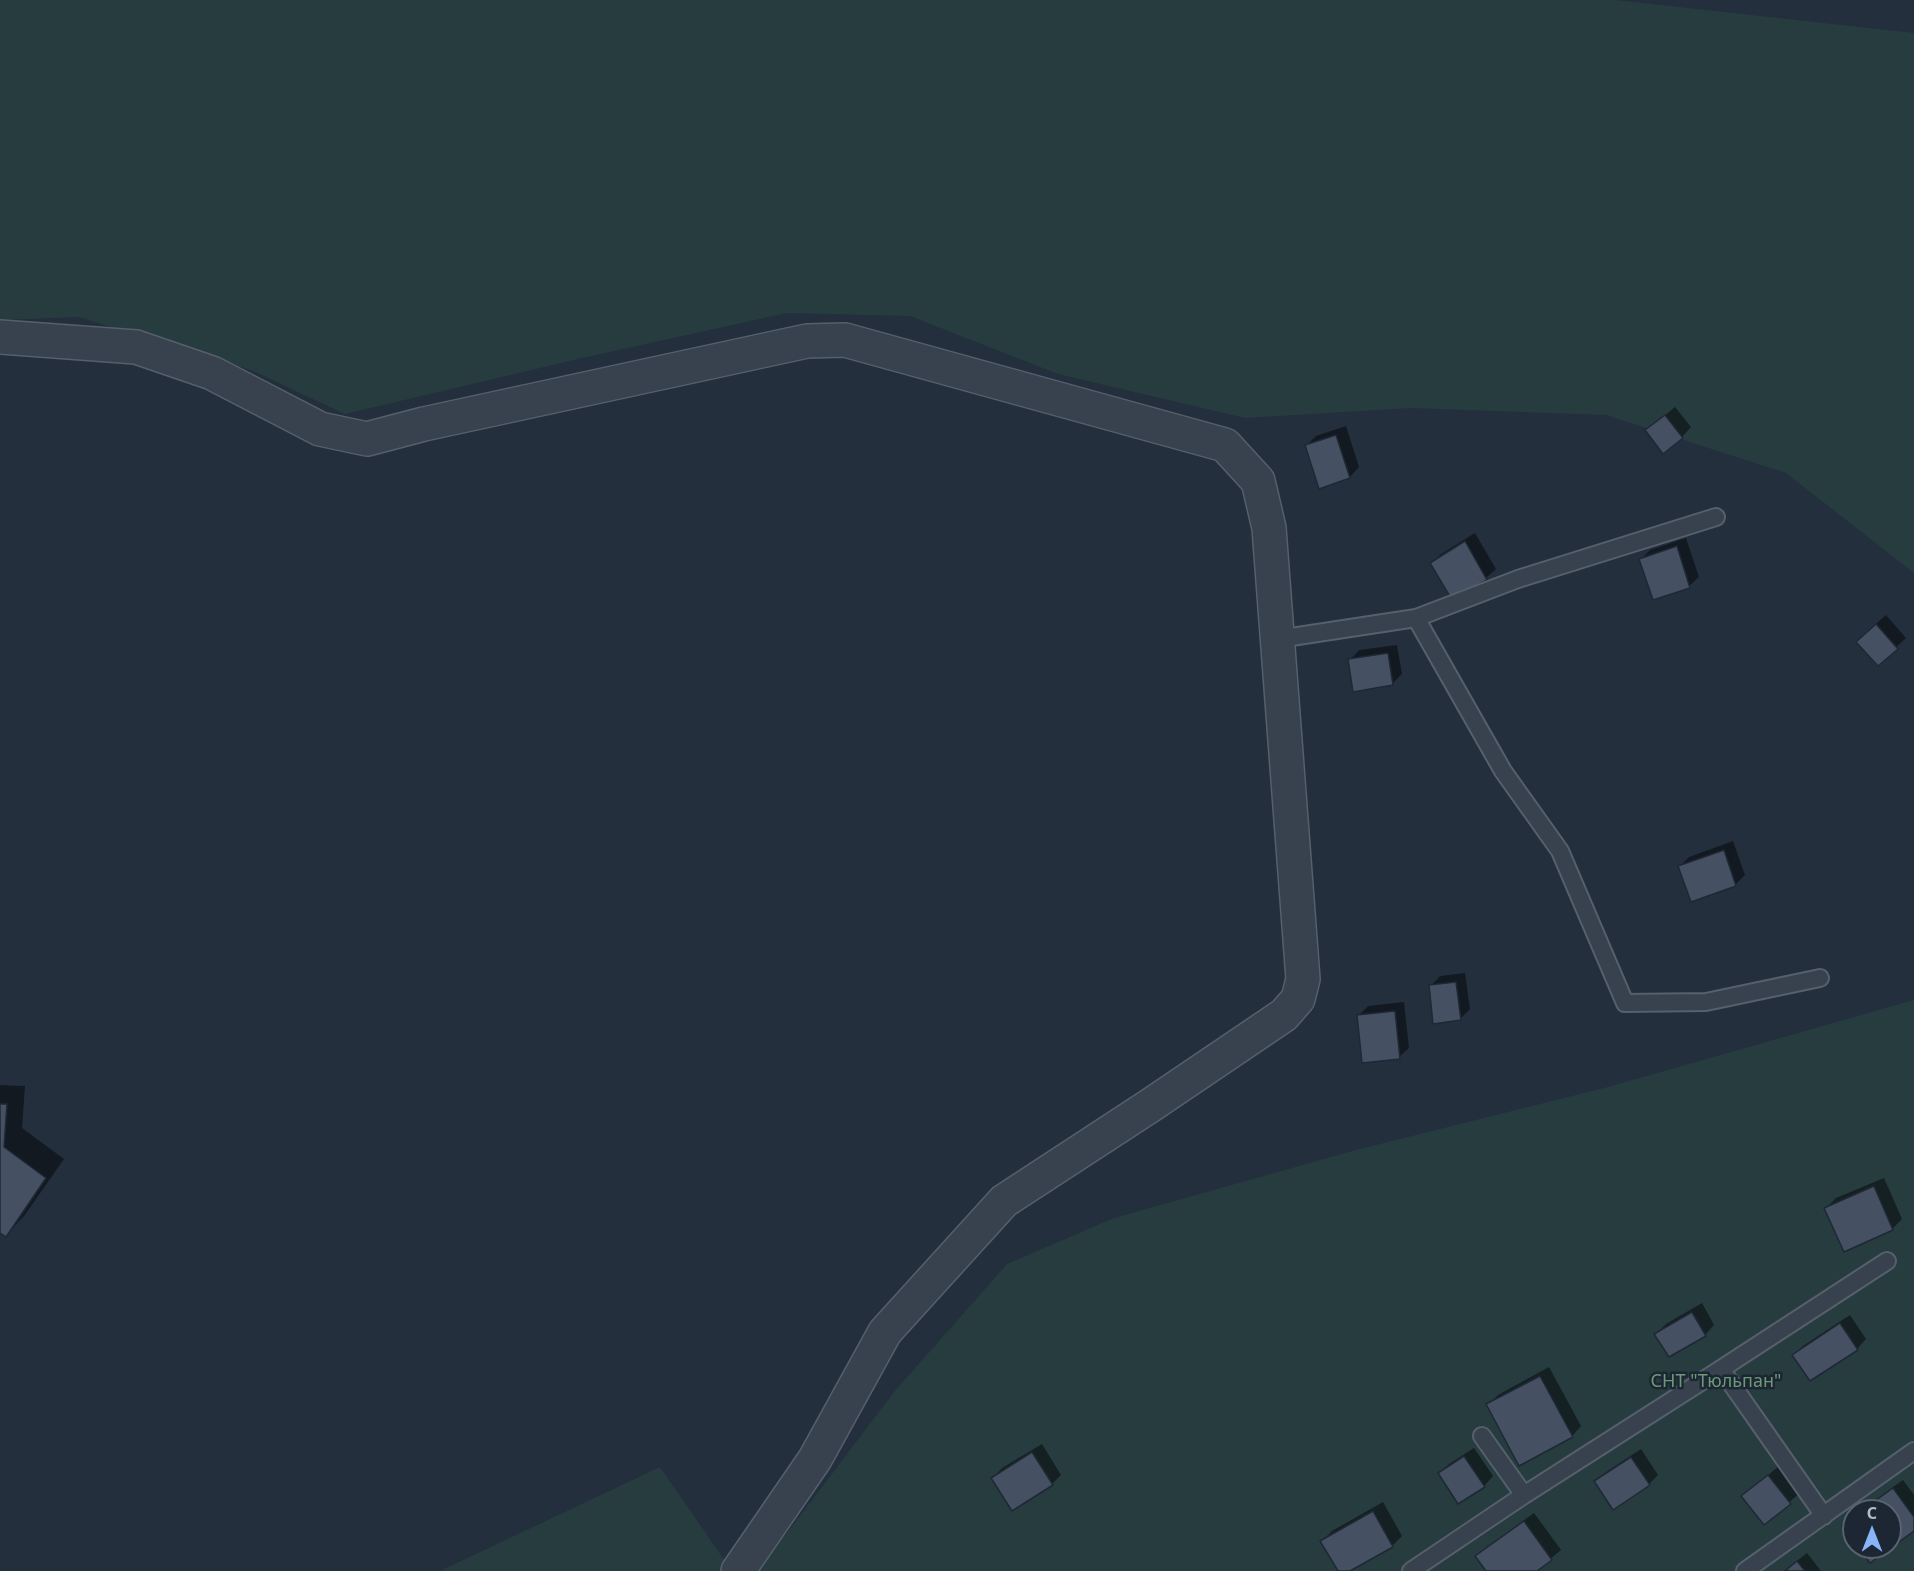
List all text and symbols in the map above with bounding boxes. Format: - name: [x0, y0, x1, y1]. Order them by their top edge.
- park label: СНТ "Тюльпан": [1651, 1371, 1781, 1393]
- north arrow: [1842, 1499, 1902, 1559]
- text: С: [1867, 1502, 1877, 1524]

